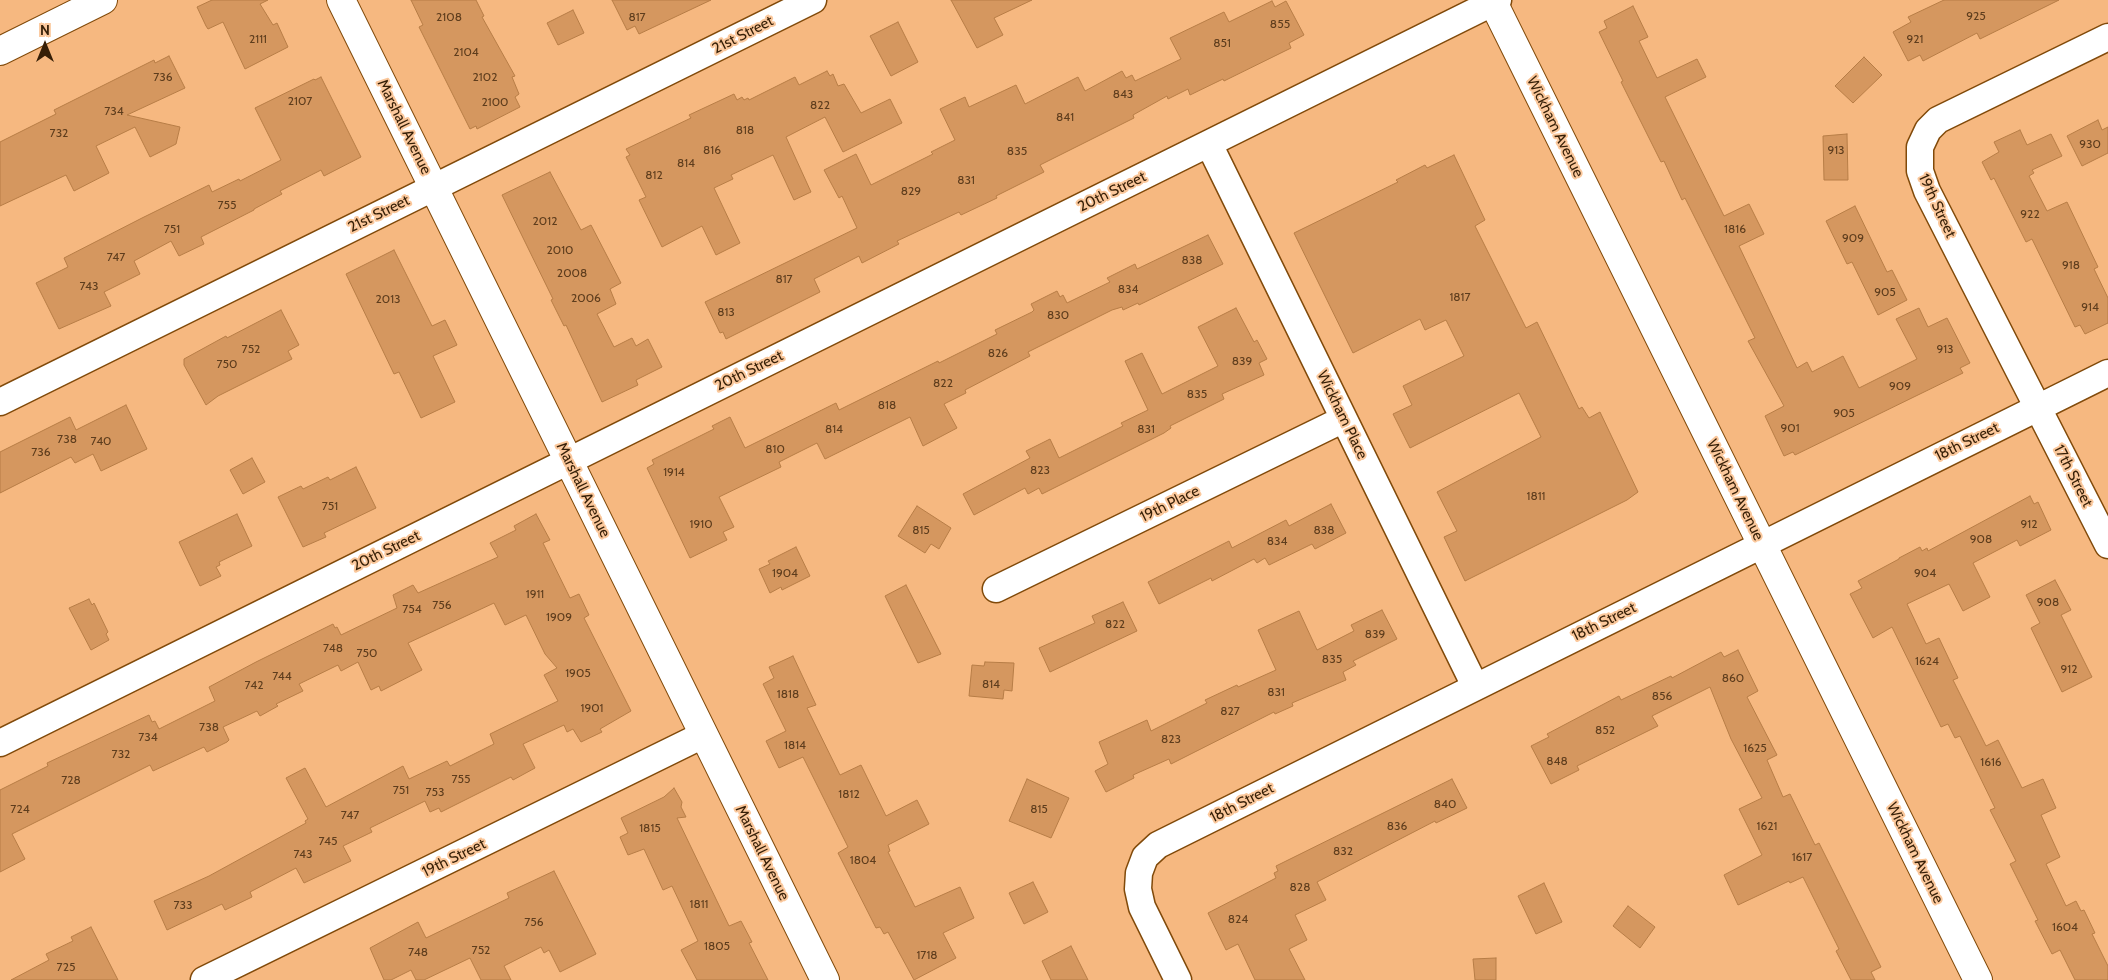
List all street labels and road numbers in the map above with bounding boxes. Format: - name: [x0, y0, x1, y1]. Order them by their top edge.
- street label: 21st Street: [710, 12, 776, 58]
- street label: Wickham Avenue: [1523, 74, 1587, 180]
- street label: Marshall Avenue: [373, 77, 435, 177]
- street label: 20th Street: [1075, 168, 1149, 216]
- street label: 19th Street: [1914, 171, 1960, 241]
- street label: 21st Street: [345, 191, 413, 237]
- street label: 20th Street: [712, 347, 786, 395]
- street label: Wickham Place: [1313, 368, 1371, 462]
- street label: 18th Street: [1932, 419, 2002, 465]
- street label: Wickham Avenue: [1703, 437, 1767, 543]
- street label: Marshall Avenue: [552, 440, 614, 540]
- street label: 17th Street: [2050, 442, 2096, 510]
- street label: 19th Place: [1137, 482, 1203, 526]
- street label: 20th Street: [349, 527, 423, 575]
- street label: 18th Street: [1569, 599, 1639, 645]
- street label: 18th Street: [1207, 779, 1277, 827]
- street label: Wickham Avenue: [1883, 800, 1947, 906]
- street label: Marshall Avenue: [731, 803, 793, 903]
- street label: 19th Street: [419, 835, 489, 881]

